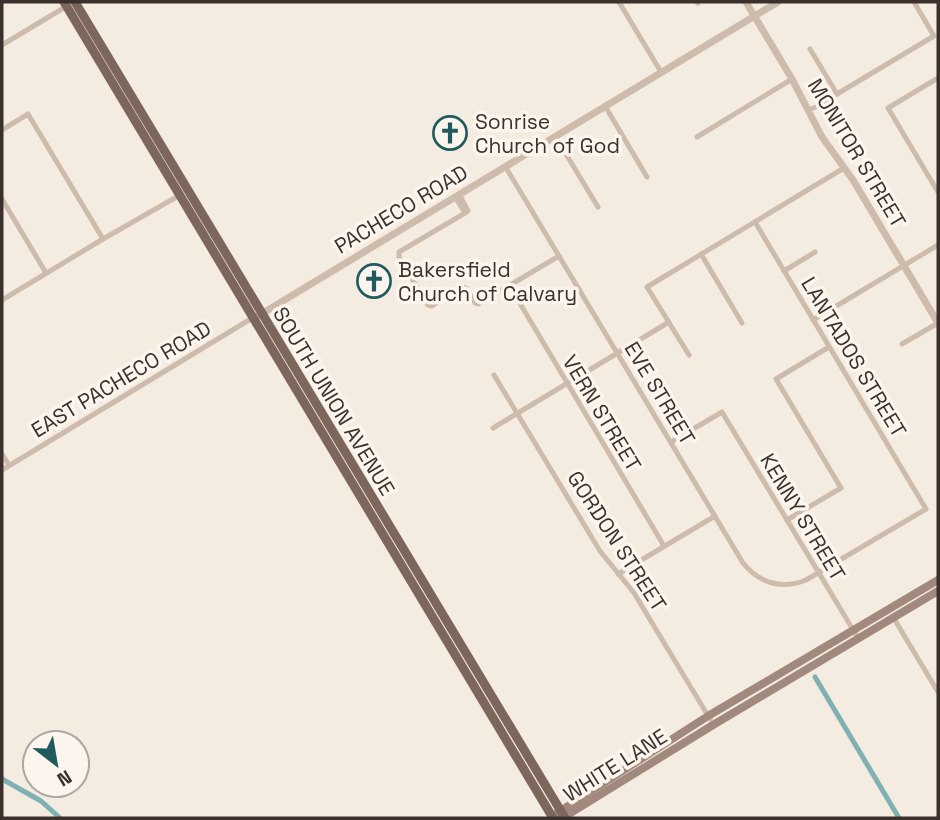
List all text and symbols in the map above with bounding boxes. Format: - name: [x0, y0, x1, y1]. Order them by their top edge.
- street label: MONITOR STREET: [802, 73, 912, 233]
- place label: Sonrise Church of God: [475, 108, 620, 159]
- church icon: Sonrise Church of God: [431, 114, 469, 152]
- street label: PACHECO ROAD: [329, 159, 473, 259]
- place label: Bakersfield Church of Calvary: [398, 256, 577, 307]
- church icon: Bakersfield Church of Calvary: [355, 262, 393, 300]
- street label: LANTADOS STREET: [795, 272, 913, 442]
- street label: SOUTH UNION AVENUE: [267, 302, 401, 500]
- street label: EAST PACHECO ROAD: [26, 315, 216, 443]
- street label: EVE STREET: [619, 336, 701, 450]
- street label: VERN STREET: [557, 350, 647, 476]
- street label: KENNY STREET: [754, 448, 852, 586]
- street label: GORDON STREET: [561, 466, 673, 616]
- street label: WHITE LANE: [558, 722, 672, 808]
- north arrow: [21, 729, 91, 799]
- text: N: [53, 764, 76, 792]

